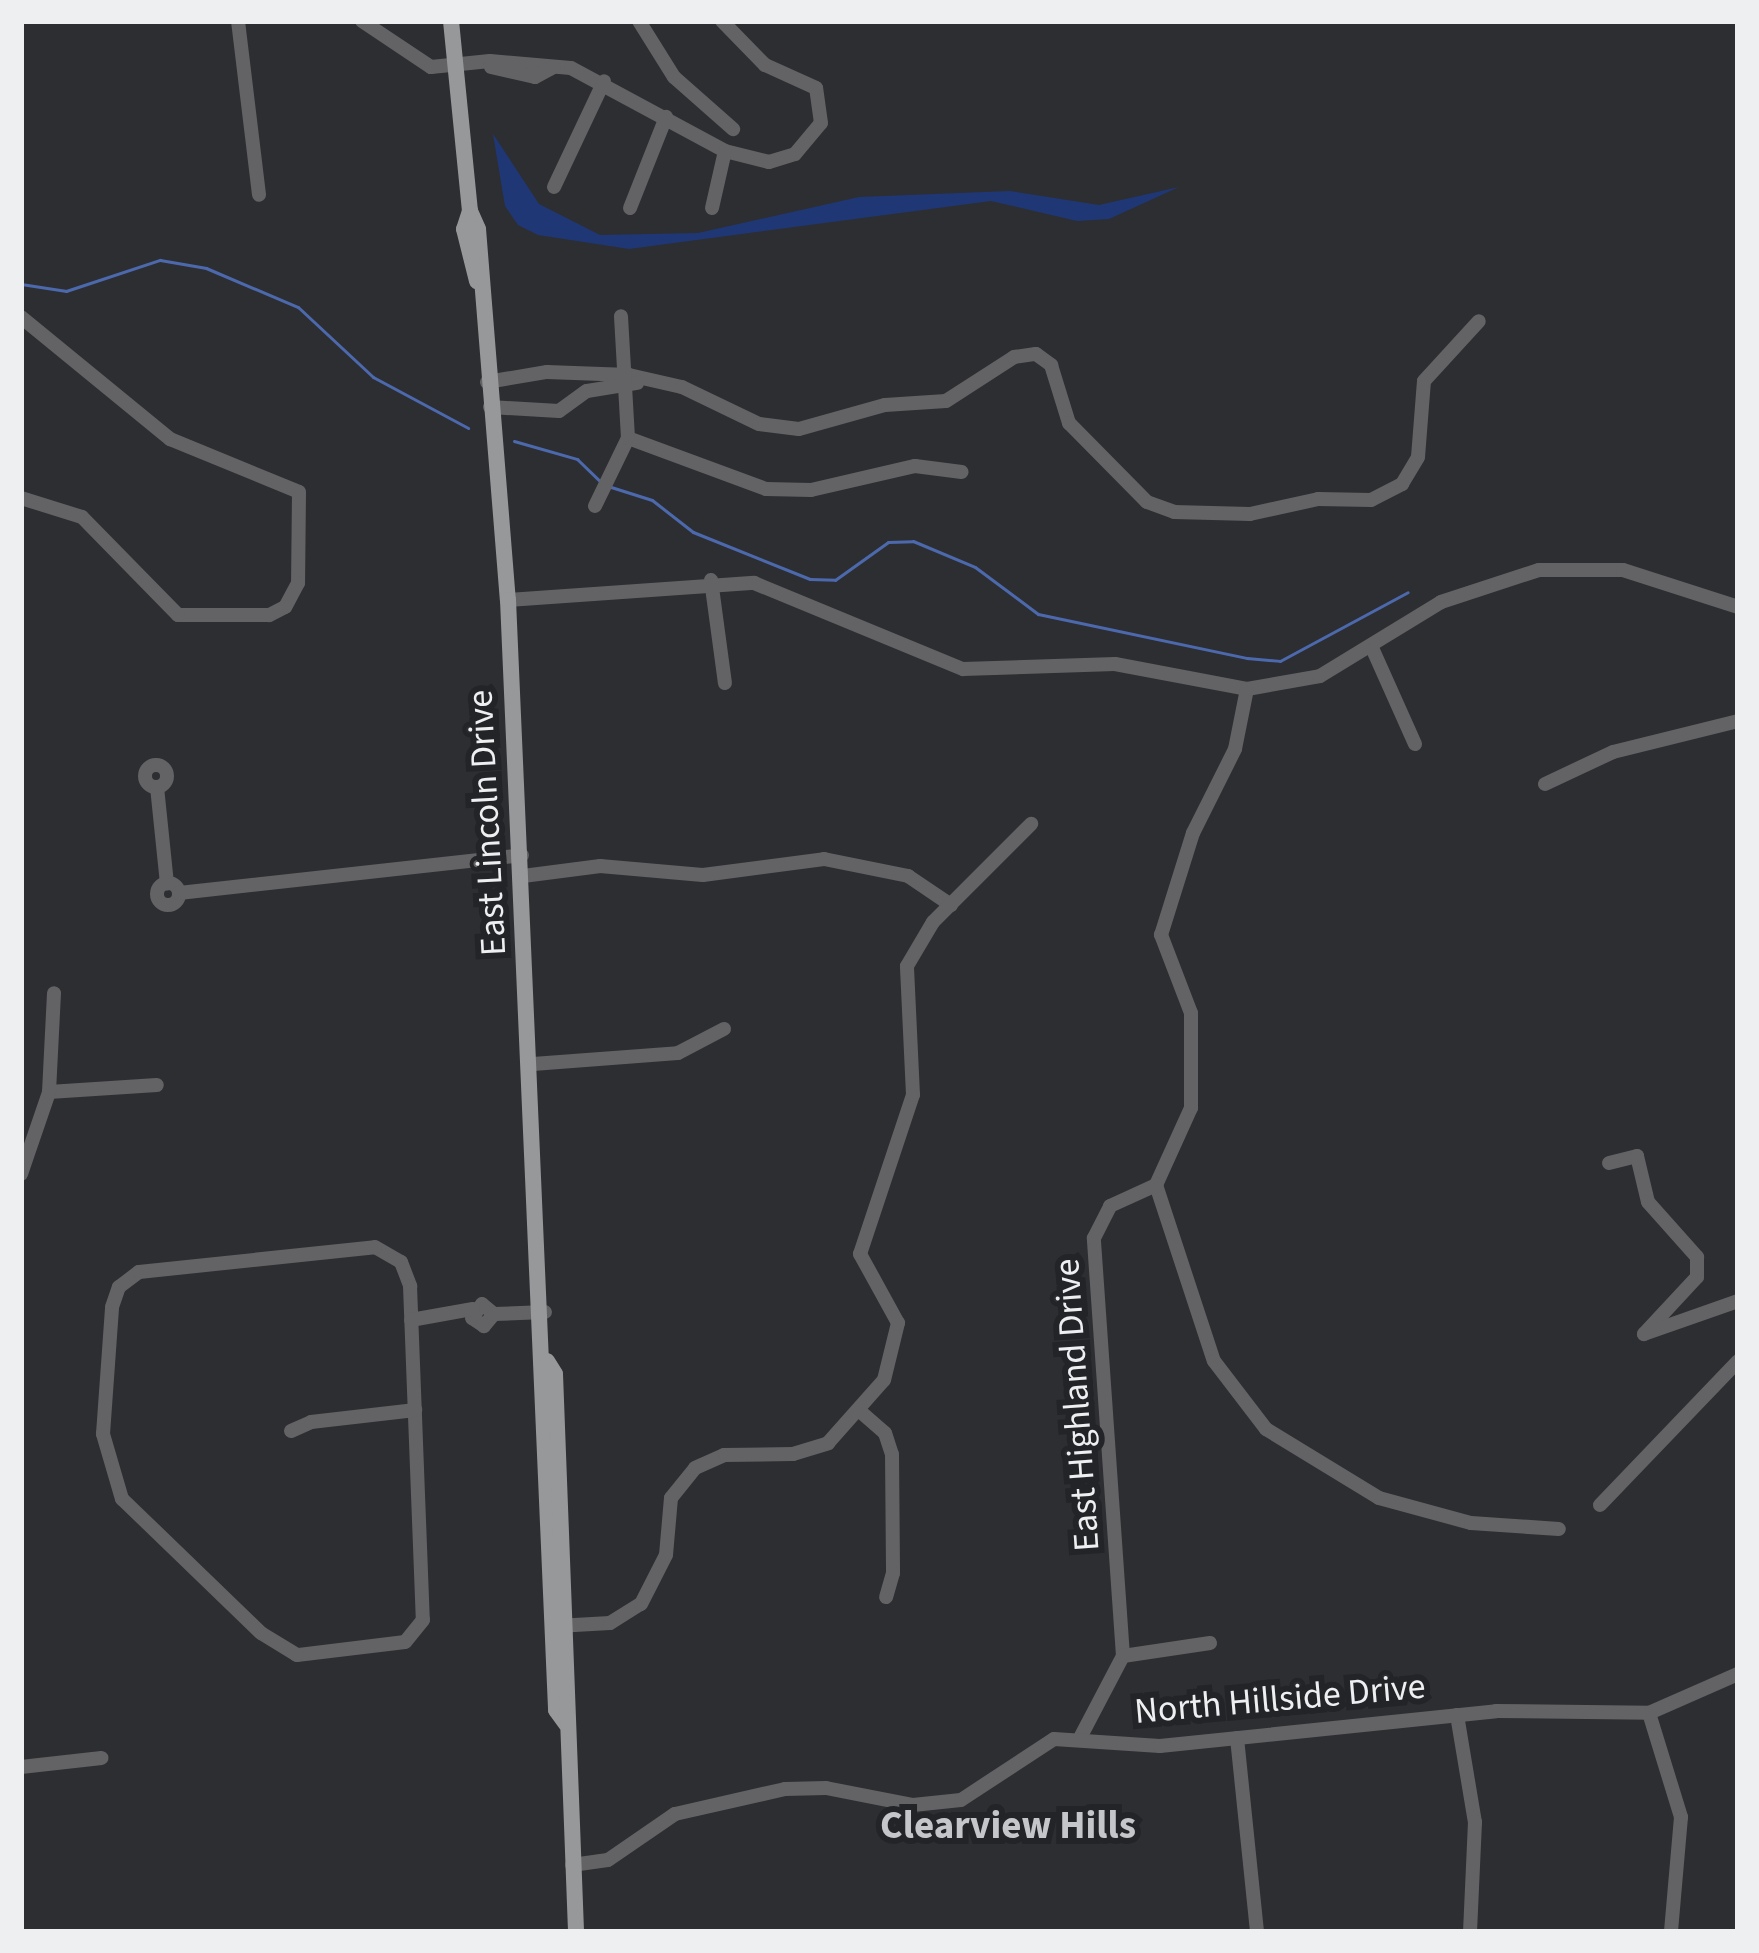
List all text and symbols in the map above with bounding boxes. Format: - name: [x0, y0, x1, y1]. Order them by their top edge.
- street label: East Lincoln Drive: [458, 689, 516, 957]
- street label: East Highland Drive: [1045, 1257, 1109, 1553]
- street label: North Hillside Drive: [1133, 1665, 1427, 1733]
- district label: Clearview Hills: [880, 1803, 1136, 1849]

